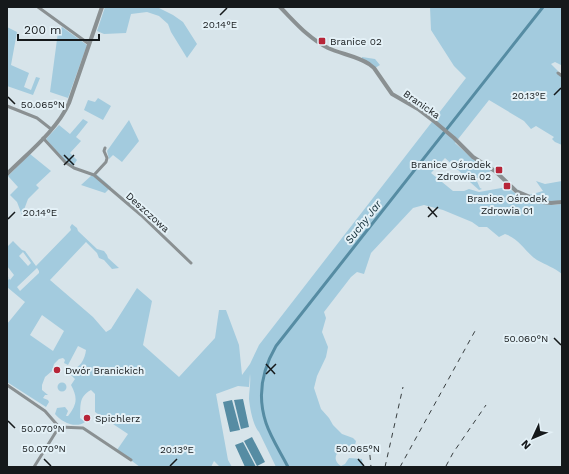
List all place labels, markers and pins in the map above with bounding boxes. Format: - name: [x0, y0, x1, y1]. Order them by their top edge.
- marker: Branice 02: [317, 36, 327, 46]
- place label: Branice 02: [330, 36, 382, 47]
- place label: Branice Ośrodek Zdrowia 02: [411, 159, 491, 182]
- marker: Branice Ośrodek Zdrowia 02: [494, 165, 504, 175]
- marker: Branice Ośrodek Zdrowia 01: [502, 181, 512, 191]
- place label: Branice Ośrodek Zdrowia 01: [467, 193, 547, 216]
- marker: Dwór Branickich: [52, 365, 62, 375]
- place label: Dwór Branickich: [65, 365, 144, 376]
- marker: Spichlerz: [82, 413, 92, 423]
- place label: Spichlerz: [95, 413, 140, 424]

